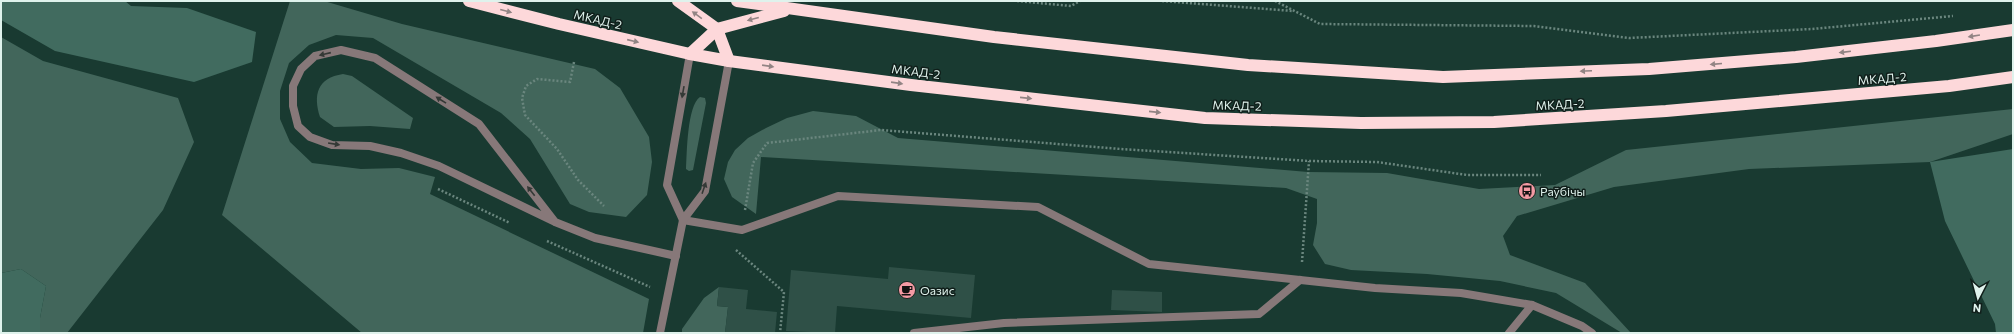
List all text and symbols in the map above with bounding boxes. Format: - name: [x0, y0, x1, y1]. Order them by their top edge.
- street label: МКАД-2: [573, 7, 624, 31]
- one-way arrow: [501, 8, 513, 14]
- one-way arrow: [692, 11, 703, 19]
- one-way arrow: [746, 16, 758, 22]
- one-way arrow: [1968, 33, 1981, 39]
- one-way arrow: [627, 38, 639, 44]
- one-way arrow: [1839, 49, 1851, 55]
- one-way arrow: [318, 51, 331, 57]
- one-way arrow: [1710, 60, 1722, 67]
- street label: МКАД-2: [891, 61, 941, 81]
- one-way arrow: [762, 63, 774, 69]
- one-way arrow: [1580, 68, 1592, 75]
- street label: МКАД-2: [1857, 69, 1907, 87]
- one-way arrow: [891, 80, 903, 86]
- one-way arrow: [680, 86, 686, 99]
- one-way arrow: [1020, 95, 1032, 101]
- one-way arrow: [436, 96, 446, 104]
- street label: МКАД-2: [1535, 96, 1585, 112]
- street label: МКАД-2: [1212, 97, 1262, 113]
- one-way arrow: [1149, 109, 1161, 116]
- one-way arrow: [328, 141, 340, 147]
- bus stop icon: Раўбічы: [1517, 181, 1537, 201]
- one-way arrow: [702, 182, 708, 194]
- place label: Раўбічы: [1540, 184, 1585, 198]
- one-way arrow: [527, 185, 536, 196]
- north arrow: [1958, 278, 1998, 318]
- cafe icon: Оазис: [897, 280, 917, 300]
- place label: Оазис: [920, 283, 955, 297]
- text: N: [1972, 302, 1982, 315]

